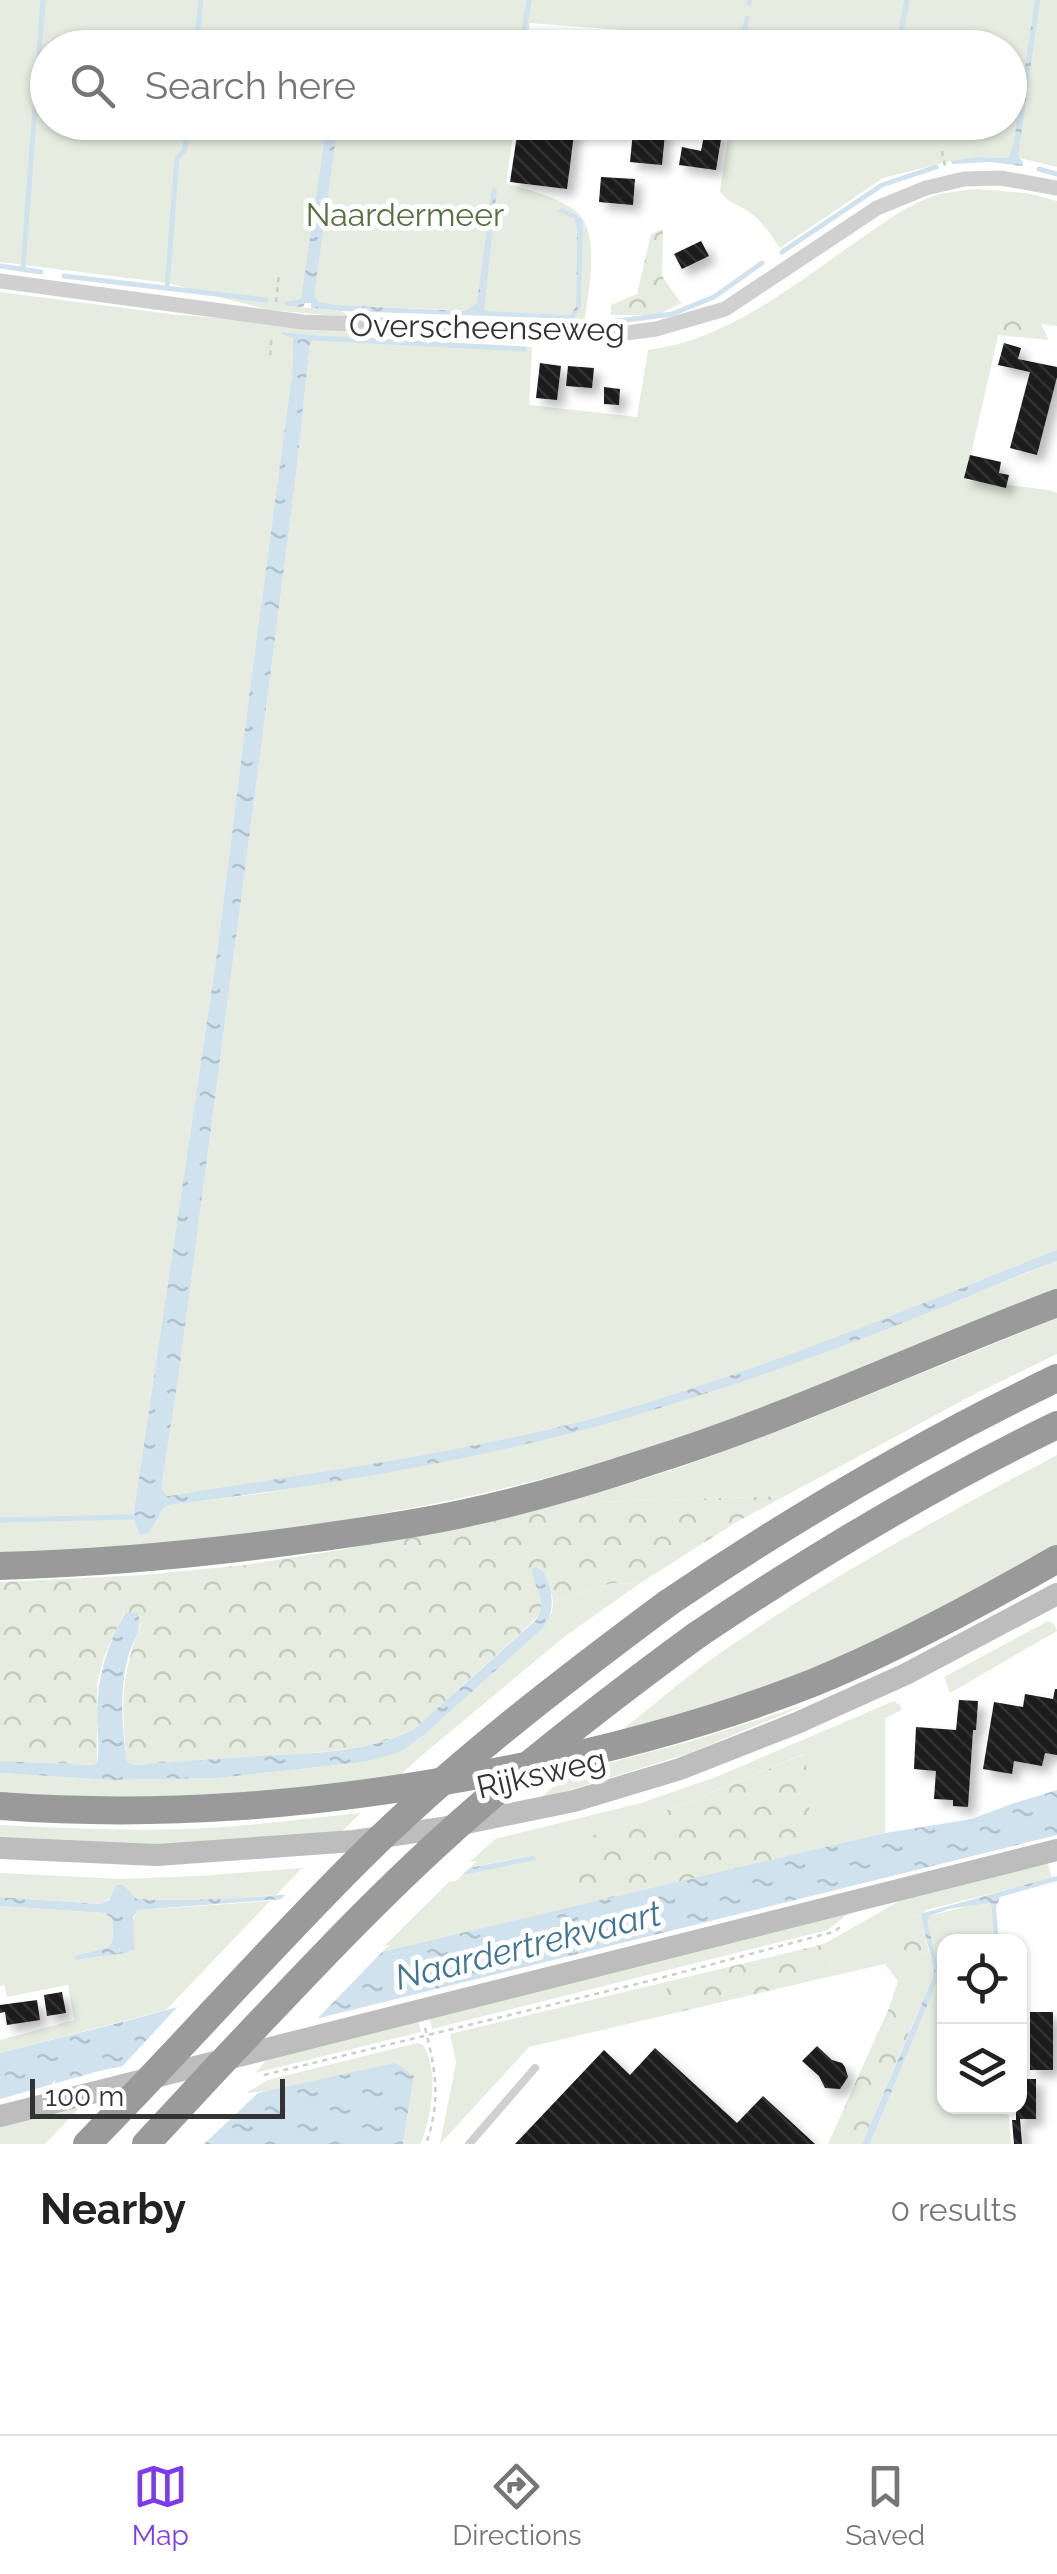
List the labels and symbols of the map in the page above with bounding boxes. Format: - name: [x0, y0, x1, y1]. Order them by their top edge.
- park label: Naardermeer: [306, 196, 504, 233]
- street label: Overscheenseweg: [349, 306, 625, 348]
- street label: Rijksweg: [473, 1740, 609, 1806]
- water label: Naardertrekvaart: [391, 1892, 666, 1998]
- scale bar: [30, 2074, 285, 2118]

